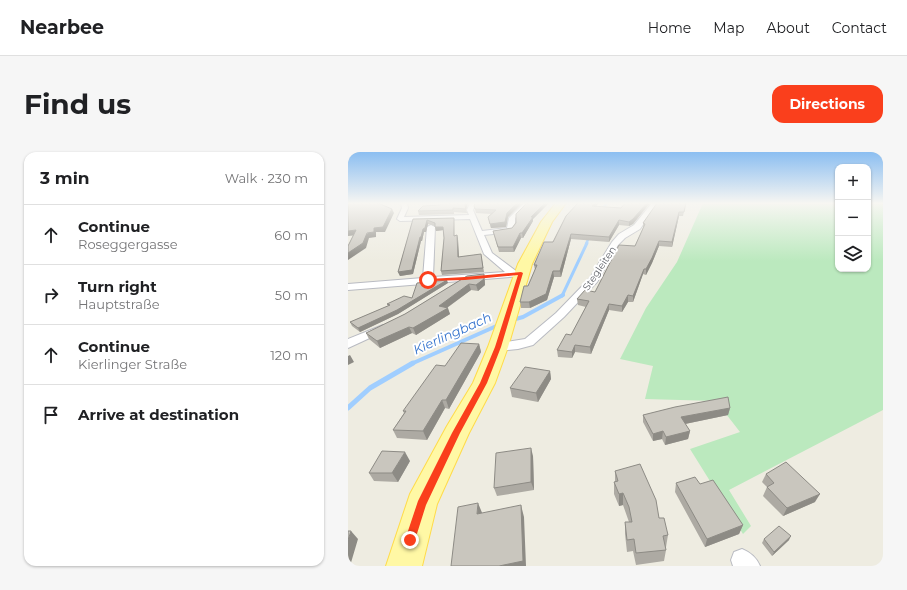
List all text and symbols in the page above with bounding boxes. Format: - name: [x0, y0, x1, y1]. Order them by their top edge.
- text: Nearbee: [20, 16, 104, 39]
- text: Home: [648, 19, 691, 37]
- text: Map: [713, 19, 744, 37]
- text: About: [766, 19, 810, 37]
- text: Contact: [832, 19, 887, 37]
- button: Directions: [772, 85, 883, 123]
- text: Find us: [24, 87, 131, 121]
- map controls: [835, 164, 871, 272]
- button: +: [835, 164, 871, 200]
- text: 3 min: [40, 168, 90, 188]
- text: Walk · 230 m: [225, 170, 308, 186]
- button: −: [835, 200, 871, 236]
- text: Continue: [78, 217, 150, 236]
- icon: ahead: [40, 224, 62, 246]
- text: 60 m: [274, 227, 308, 243]
- text: Roseggergasse: [78, 236, 178, 252]
- button: layers: [835, 236, 871, 272]
- street label: Stegleiten: [580, 244, 619, 293]
- route start: [419, 271, 437, 289]
- text: Turn right: [78, 277, 157, 296]
- icon: right: [40, 284, 62, 306]
- text: 50 m: [275, 287, 308, 303]
- text: Hauptstraße: [78, 296, 160, 312]
- water label: Kierlingbach: [410, 309, 494, 357]
- text: Continue: [78, 337, 150, 356]
- icon: ahead: [40, 344, 62, 366]
- text: 120 m: [270, 347, 308, 363]
- text: Kierlinger Straße: [78, 356, 187, 372]
- icon: arrive: [40, 404, 62, 426]
- text: Arrive at destination: [78, 405, 239, 424]
- route end: [401, 531, 419, 549]

